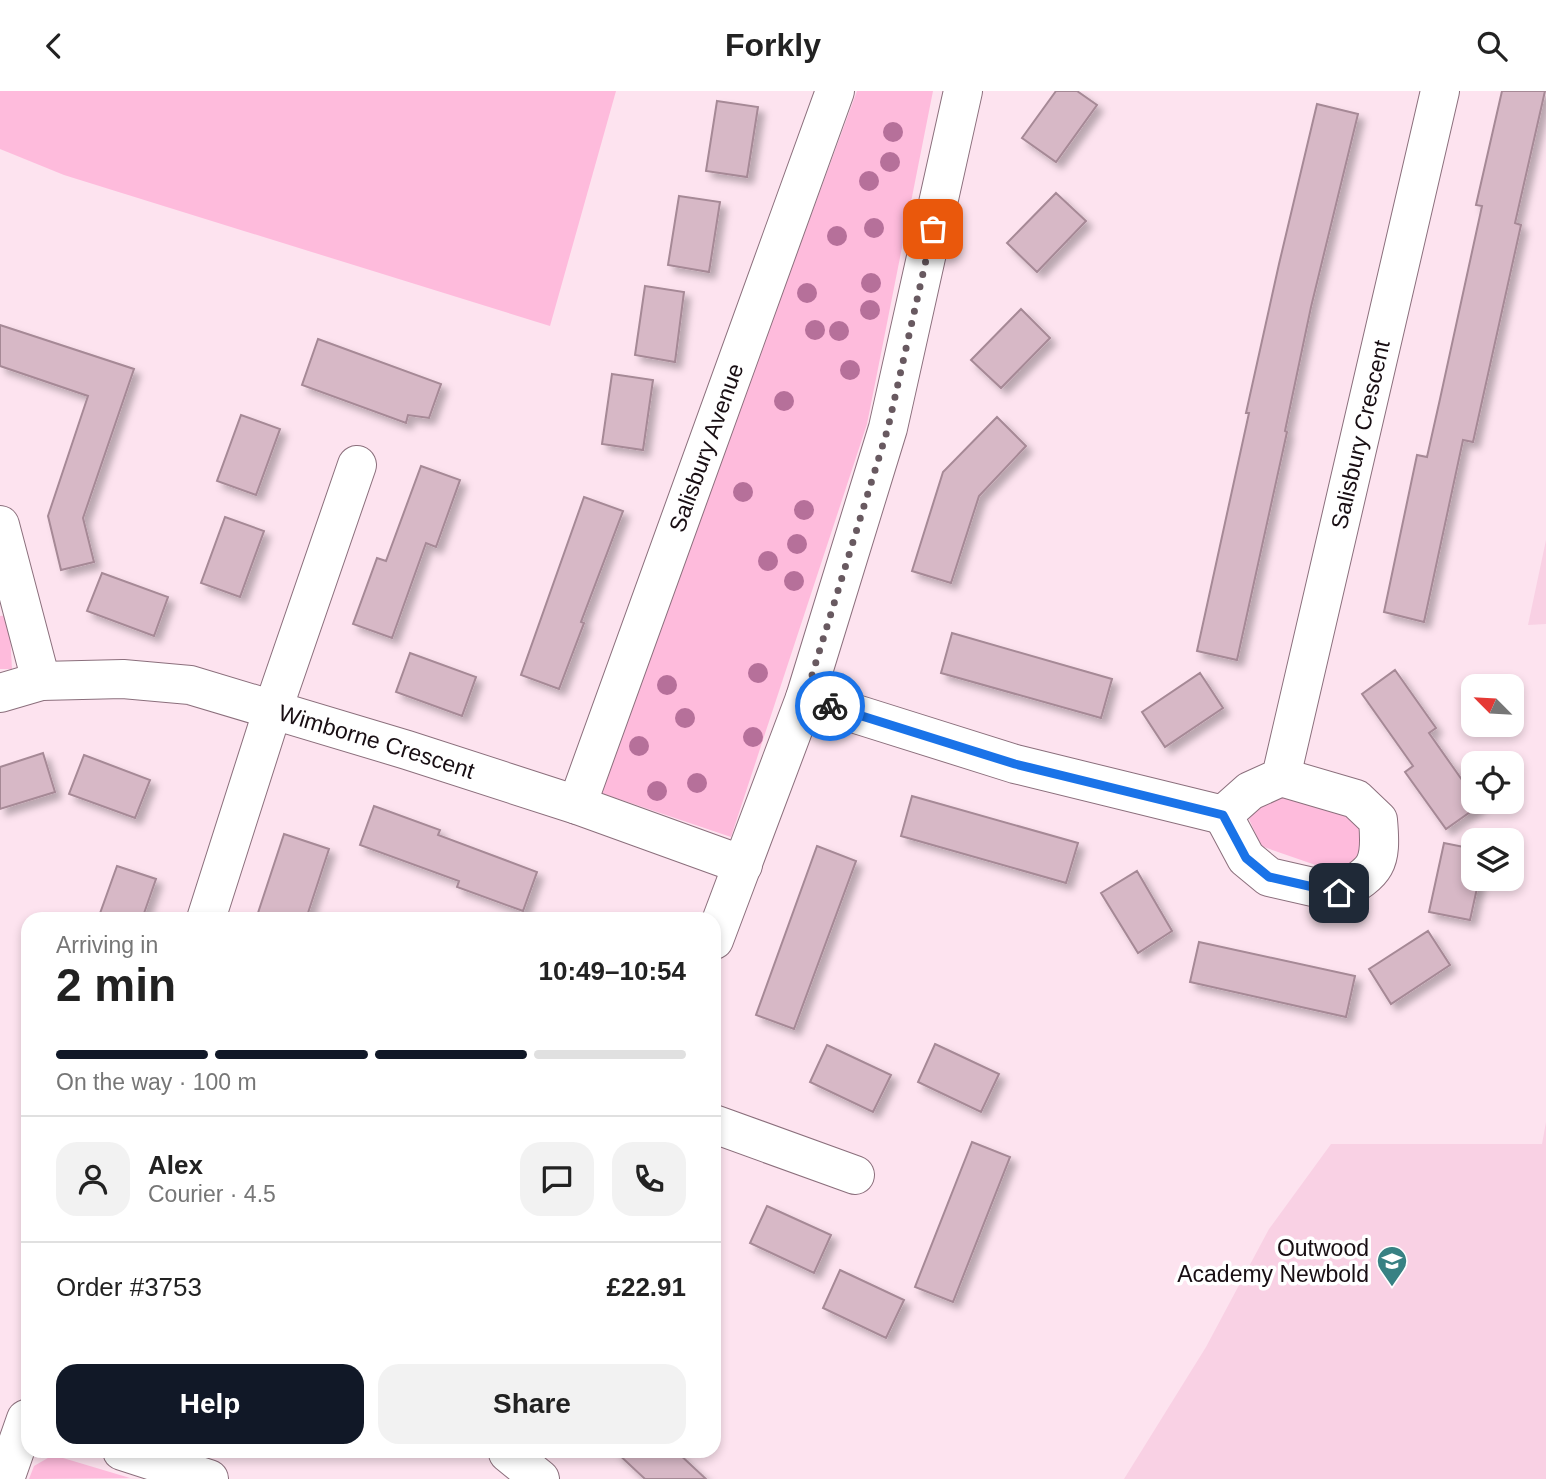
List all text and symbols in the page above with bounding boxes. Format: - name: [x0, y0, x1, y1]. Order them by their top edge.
- icon: back: [35, 27, 73, 65]
- text: Forkly: [725, 27, 821, 63]
- icon: search: [1473, 27, 1511, 65]
- pin: [903, 199, 963, 259]
- icon: bag: [914, 210, 952, 248]
- street label: Salisbury Crescent: [1326, 337, 1395, 532]
- street label: Salisbury Avenue: [664, 360, 749, 535]
- courier: [795, 671, 865, 741]
- north arrow: [1461, 674, 1524, 737]
- map controls: [1461, 674, 1524, 891]
- icon: bike: [811, 687, 849, 725]
- street label: Wimborne Crescent: [276, 699, 478, 784]
- button: locate: [1461, 751, 1524, 814]
- button: layers: [1461, 828, 1524, 891]
- pin: [1309, 863, 1369, 923]
- icon: home: [1320, 874, 1358, 912]
- text: Arriving in: [56, 932, 158, 958]
- text: 10:49–10:54: [539, 956, 686, 986]
- text: 2 min: [56, 959, 176, 1011]
- text: On the way · 100 m: [56, 1069, 257, 1095]
- button: person: [56, 1142, 130, 1216]
- button: chat: [520, 1142, 594, 1216]
- button: phone: [612, 1142, 686, 1216]
- text: Alex: [148, 1150, 203, 1180]
- text: Courier · 4.5: [148, 1181, 276, 1207]
- place label: Outwood Academy Newbold: [1177, 1235, 1369, 1287]
- school or university icon: Outwood Academy Newbold: [1375, 1244, 1409, 1288]
- text: Order #3753: [56, 1272, 202, 1302]
- text: £22.91: [606, 1272, 686, 1302]
- button: Help: [56, 1364, 364, 1444]
- button: Share: [378, 1364, 686, 1444]

